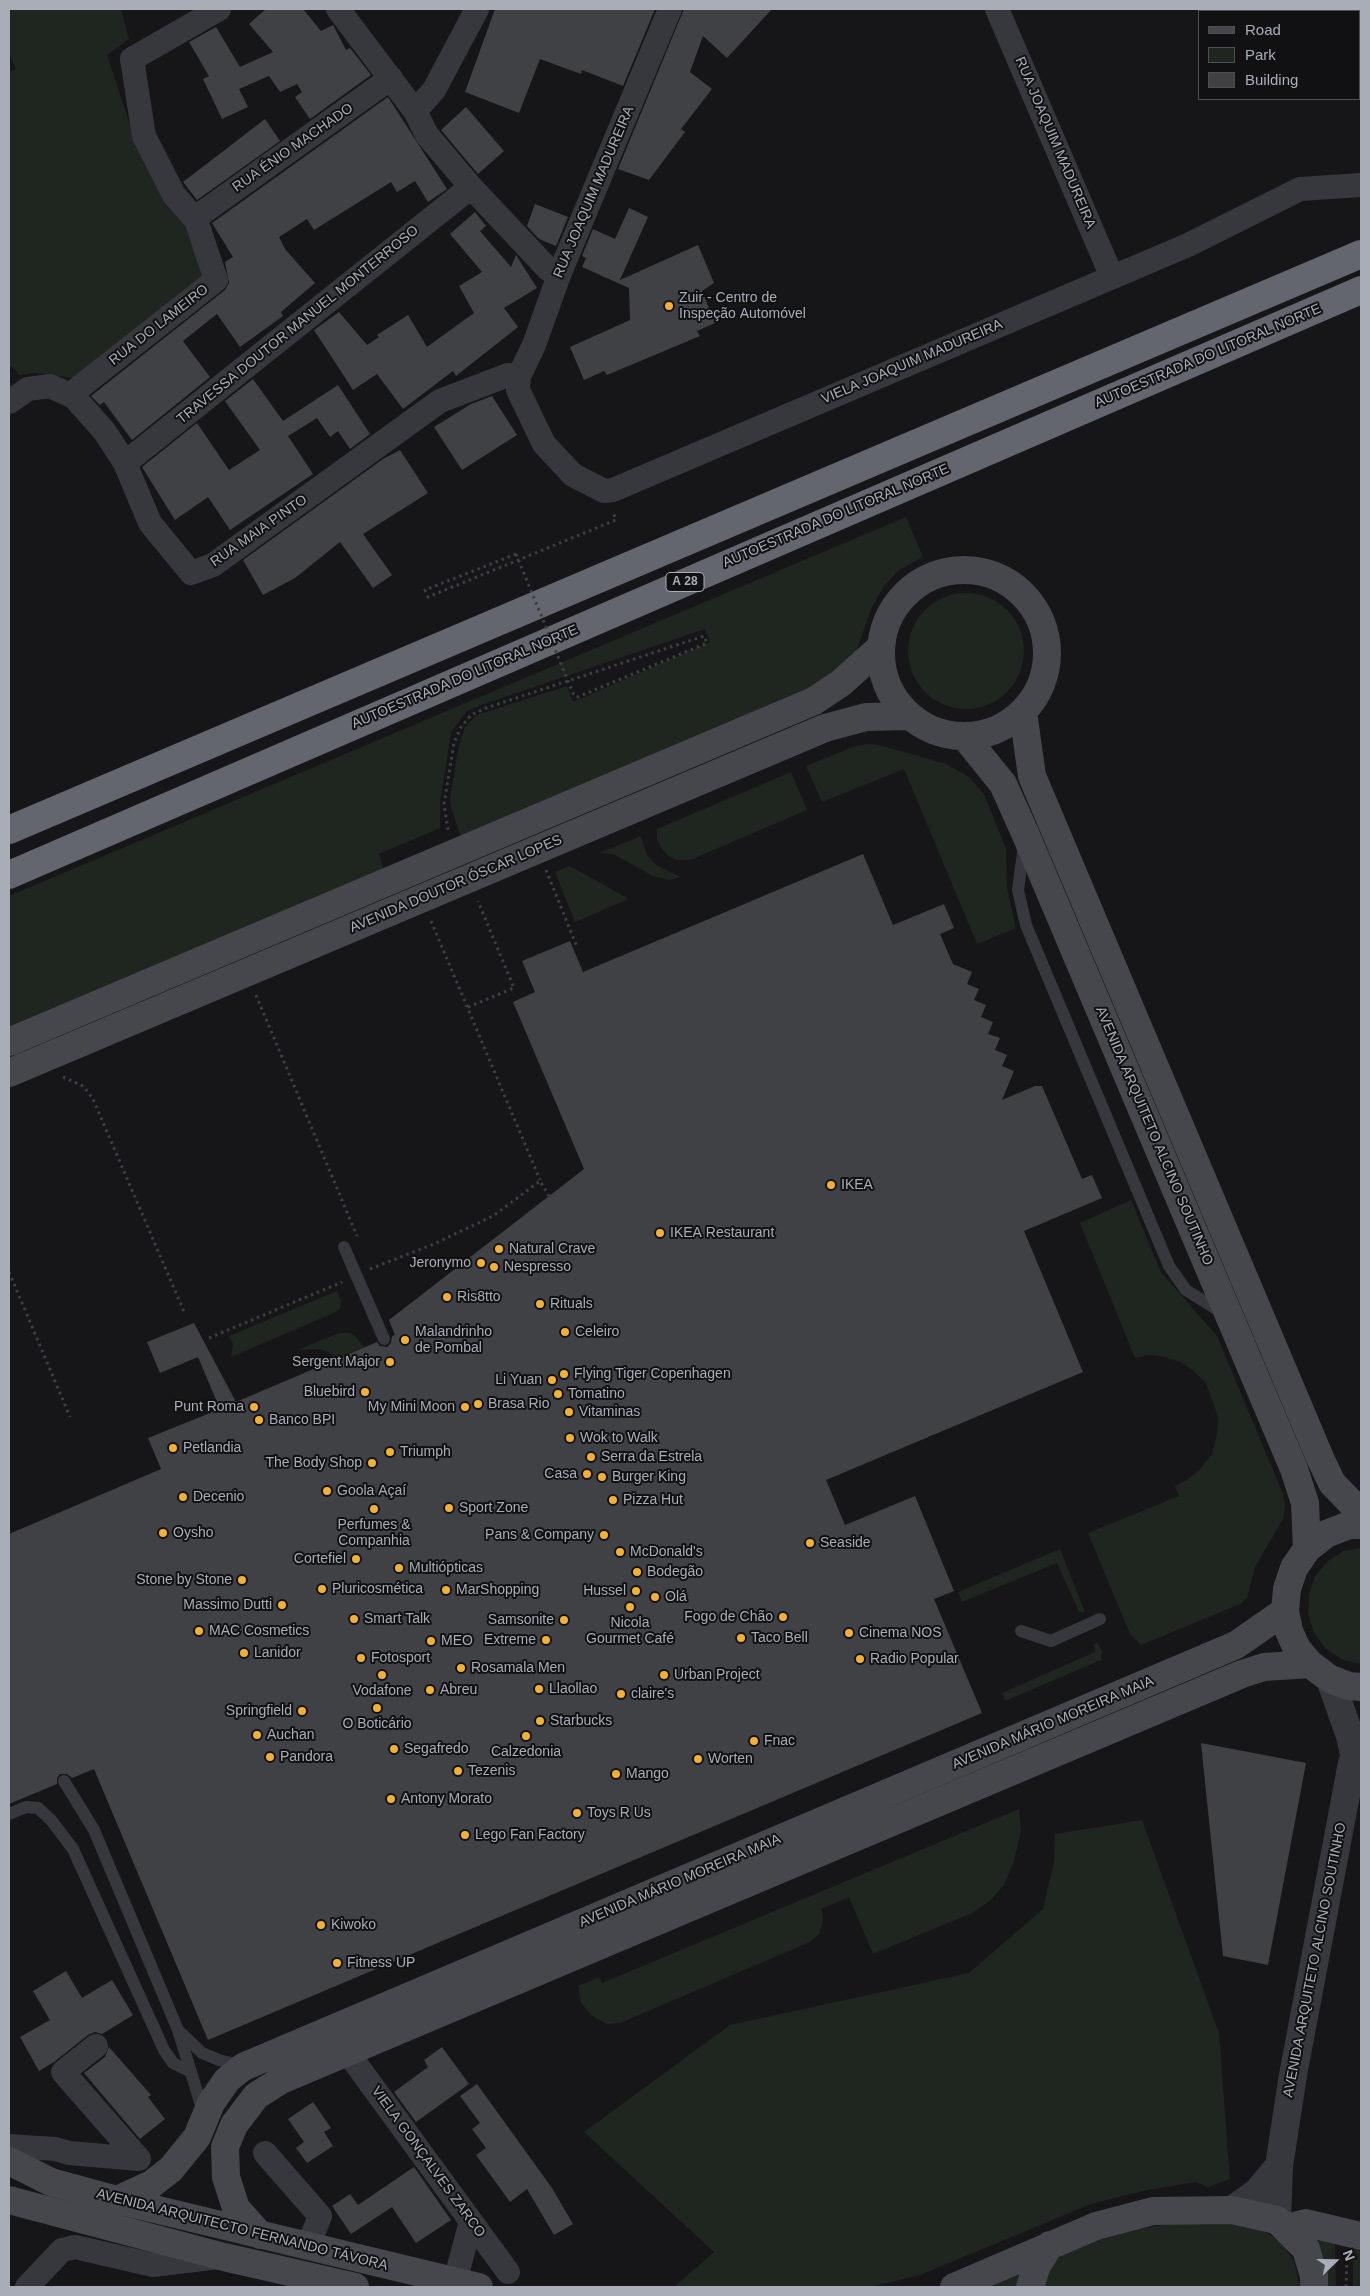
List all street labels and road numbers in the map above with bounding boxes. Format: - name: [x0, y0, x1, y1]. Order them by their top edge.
- street label: RUA JOAQUIM MADUREIRA: [1011, 55, 1099, 231]
- street label: RUA ÉNIO MACHADO: [230, 100, 356, 196]
- street label: RUA JOAQUIM MADUREIRA: [550, 104, 638, 280]
- street label: TRAVESSA DOUTOR MANUEL MONTERROSO: [174, 222, 422, 428]
- street label: RUA DO LAMEIRO: [106, 281, 212, 369]
- street label: AUTOESTRADA DO LITORAL NORTE: [1092, 301, 1324, 411]
- street label: VIELA JOAQUIM MADUREIRA: [819, 316, 1005, 408]
- street label: AUTOESTRADA DO LITORAL NORTE: [720, 461, 952, 571]
- street label: RUA MAIA PINTO: [207, 491, 311, 571]
- road number: A 28: [666, 572, 704, 592]
- street label: AUTOESTRADA DO LITORAL NORTE: [349, 622, 581, 732]
- street label: AVENIDA DOUTOR ÓSCAR LOPES: [347, 832, 565, 936]
- street label: AVENIDA ARQUITETO ALCINO SOUTINHO: [1092, 1004, 1216, 1268]
- street label: AVENIDA MÁRIO MOREIRA MAIA: [950, 1673, 1156, 1773]
- street label: AVENIDA ARQUITETO ALCINO SOUTINHO: [1280, 1821, 1350, 2099]
- street label: AVENIDA MÁRIO MOREIRA MAIA: [577, 1831, 783, 1931]
- street label: VIELA GONÇALVES ZARCO: [368, 2083, 488, 2241]
- street label: AVENIDA ARQUITECTO FERNANDO TÁVORA: [95, 2186, 389, 2274]

